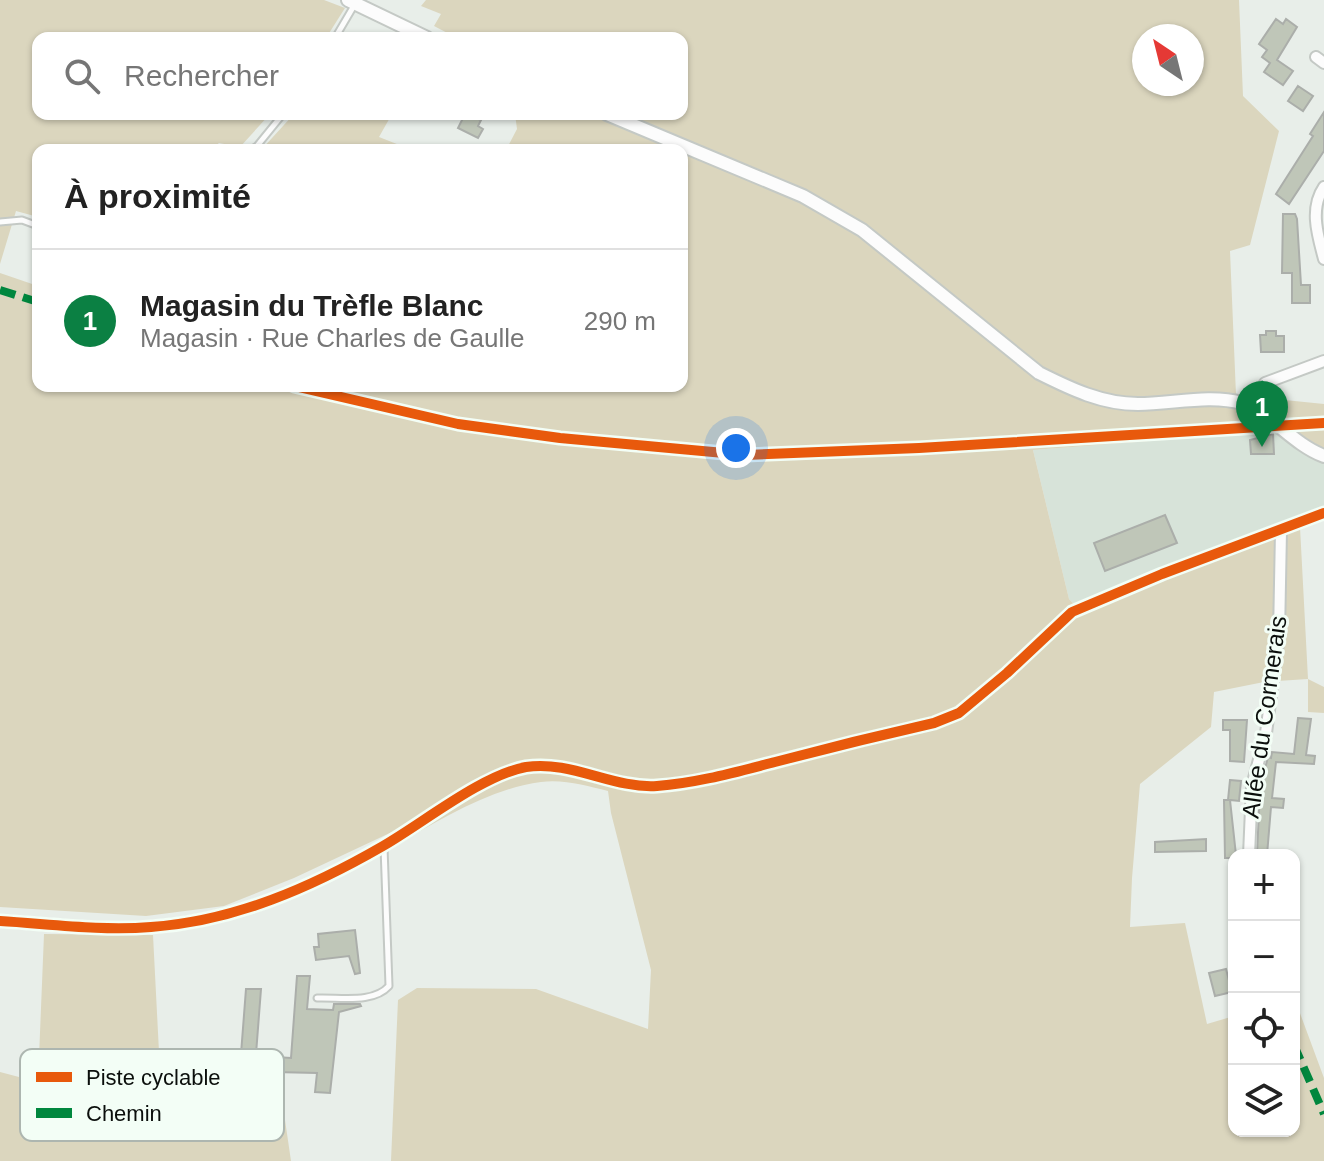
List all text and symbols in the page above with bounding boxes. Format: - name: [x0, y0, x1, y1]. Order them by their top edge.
- north arrow: [1132, 24, 1204, 96]
- search box: [32, 32, 688, 120]
- icon: search: [60, 54, 104, 98]
- text: Rechercher: [124, 59, 279, 92]
- text: À proximité: [64, 177, 251, 215]
- text: Magasin du Trèfle Blanc: [140, 289, 483, 322]
- text: 1: [83, 306, 97, 336]
- text: 290 m: [584, 306, 656, 336]
- text: Magasin · Rue Charles de Gaulle: [140, 323, 524, 353]
- pin: 1: [1236, 381, 1288, 447]
- your location: [716, 428, 756, 468]
- street label: Allée du Cormerais: [1236, 614, 1292, 820]
- map controls: [1228, 849, 1300, 1137]
- button: +: [1228, 849, 1300, 921]
- button: −: [1228, 921, 1300, 993]
- button: locate: [1228, 993, 1300, 1065]
- legend: [20, 1049, 284, 1141]
- text: Piste cyclable: [86, 1065, 221, 1090]
- button: layers: [1228, 1065, 1300, 1137]
- text: Chemin: [86, 1101, 162, 1126]

